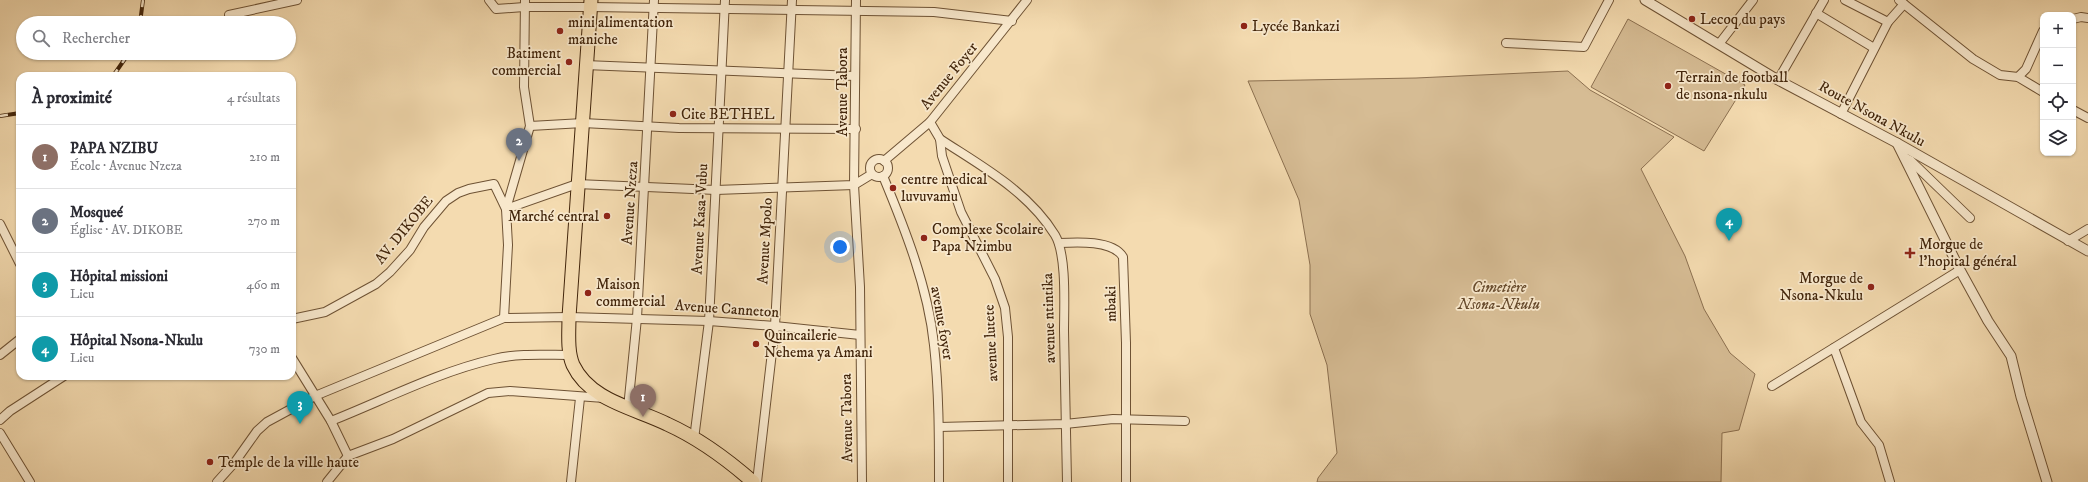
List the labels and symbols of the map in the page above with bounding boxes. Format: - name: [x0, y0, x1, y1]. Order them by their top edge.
- place label: Lecoq du pays: [1700, 10, 1785, 29]
- place label: mini alimentation maniche: [568, 13, 673, 49]
- marker: Lecoq du pays: [1687, 14, 1697, 24]
- place label: Lycée Bankazi: [1252, 17, 1340, 36]
- marker: Lycée Bankazi: [1239, 21, 1249, 31]
- marker: mini alimentation maniche: [555, 26, 565, 36]
- street label: Avenue Foyer: [916, 38, 982, 114]
- place label: Batiment commercial: [492, 44, 561, 80]
- street label: Avenue Tabora: [833, 47, 852, 137]
- marker: Batiment commercial: [564, 57, 574, 67]
- place label: Terrain de football de nsona-nkulu: [1676, 68, 1788, 104]
- street label: Route Nsona Nkulu: [1815, 77, 1929, 151]
- marker: Terrain de football de nsona-nkulu: [1663, 81, 1673, 91]
- place label: Cite BETHEL: [681, 105, 775, 124]
- marker: Cite BETHEL: [668, 109, 678, 119]
- pin: 2: [506, 128, 532, 161]
- street label: Avenue Nzeza: [618, 160, 642, 246]
- street label: Avenue Kasa-Vubu: [688, 163, 712, 275]
- place label: centre medical luvuvamu: [901, 170, 988, 206]
- marker: centre medical luvuvamu: [888, 183, 898, 193]
- street label: AV. DIKOBE: [371, 192, 438, 268]
- street label: Avenue Mpolo: [753, 197, 777, 285]
- place label: Marché central: [508, 207, 599, 226]
- pin: 4: [1716, 208, 1742, 241]
- marker: Marché central: [602, 211, 612, 221]
- place label: Complexe Scolaire Papa Nzimbu: [932, 220, 1044, 256]
- marker: Complexe Scolaire Papa Nzimbu: [919, 233, 929, 243]
- place label: Morgue de l'hopital général: [1919, 235, 2017, 271]
- your location: [830, 237, 850, 257]
- marker: Morgue de l'hopital général: [1904, 247, 1916, 259]
- place label: Morgue de Nsona-Nkulu: [1780, 269, 1863, 305]
- street label: avenue ntintika: [1038, 272, 1060, 363]
- place label: Maison commercial: [596, 275, 666, 311]
- park label: Cimetière Nsona-Nkulu: [1457, 278, 1540, 314]
- marker: Morgue de Nsona-Nkulu: [1866, 282, 1876, 292]
- street label: avenue foyer: [926, 285, 958, 362]
- street label: mbaki: [1101, 286, 1121, 322]
- marker: Maison commercial: [583, 288, 593, 298]
- street label: Avenue Canneton: [674, 296, 780, 322]
- street label: avenue lutete: [979, 304, 1003, 382]
- place label: Quincailerie Nehema ya Amani: [764, 326, 873, 362]
- marker: Quincailerie Nehema ya Amani: [751, 339, 761, 349]
- street label: Avenue Tabora: [837, 373, 857, 463]
- pin: 1: [630, 384, 656, 417]
- pin: 3: [287, 391, 313, 424]
- place label: Temple de la ville haute: [218, 453, 359, 472]
- marker: Temple de la ville haute: [205, 457, 215, 467]

